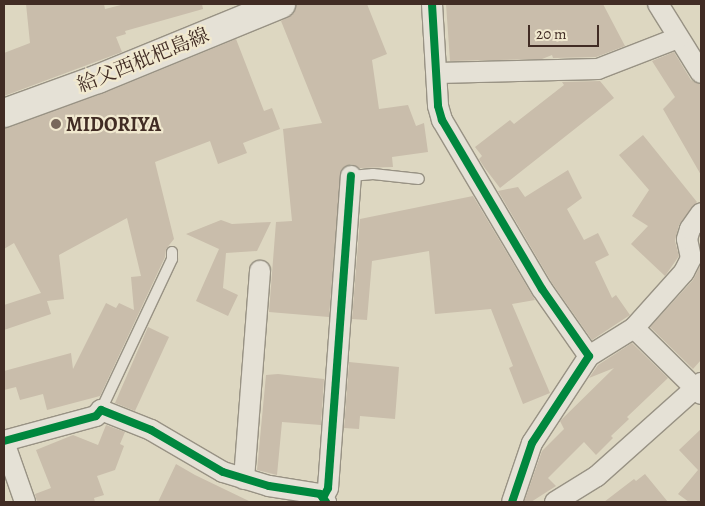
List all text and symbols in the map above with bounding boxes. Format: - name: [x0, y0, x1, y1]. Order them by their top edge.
- scale bar: [530, 15, 601, 47]
- street label: 給父西枇杷島線: [74, 23, 212, 97]
- text: 20 m: [536, 24, 567, 44]
- place label: MIDORIYA: [66, 112, 161, 136]
- marker: MIDORIYA: [50, 118, 62, 130]

